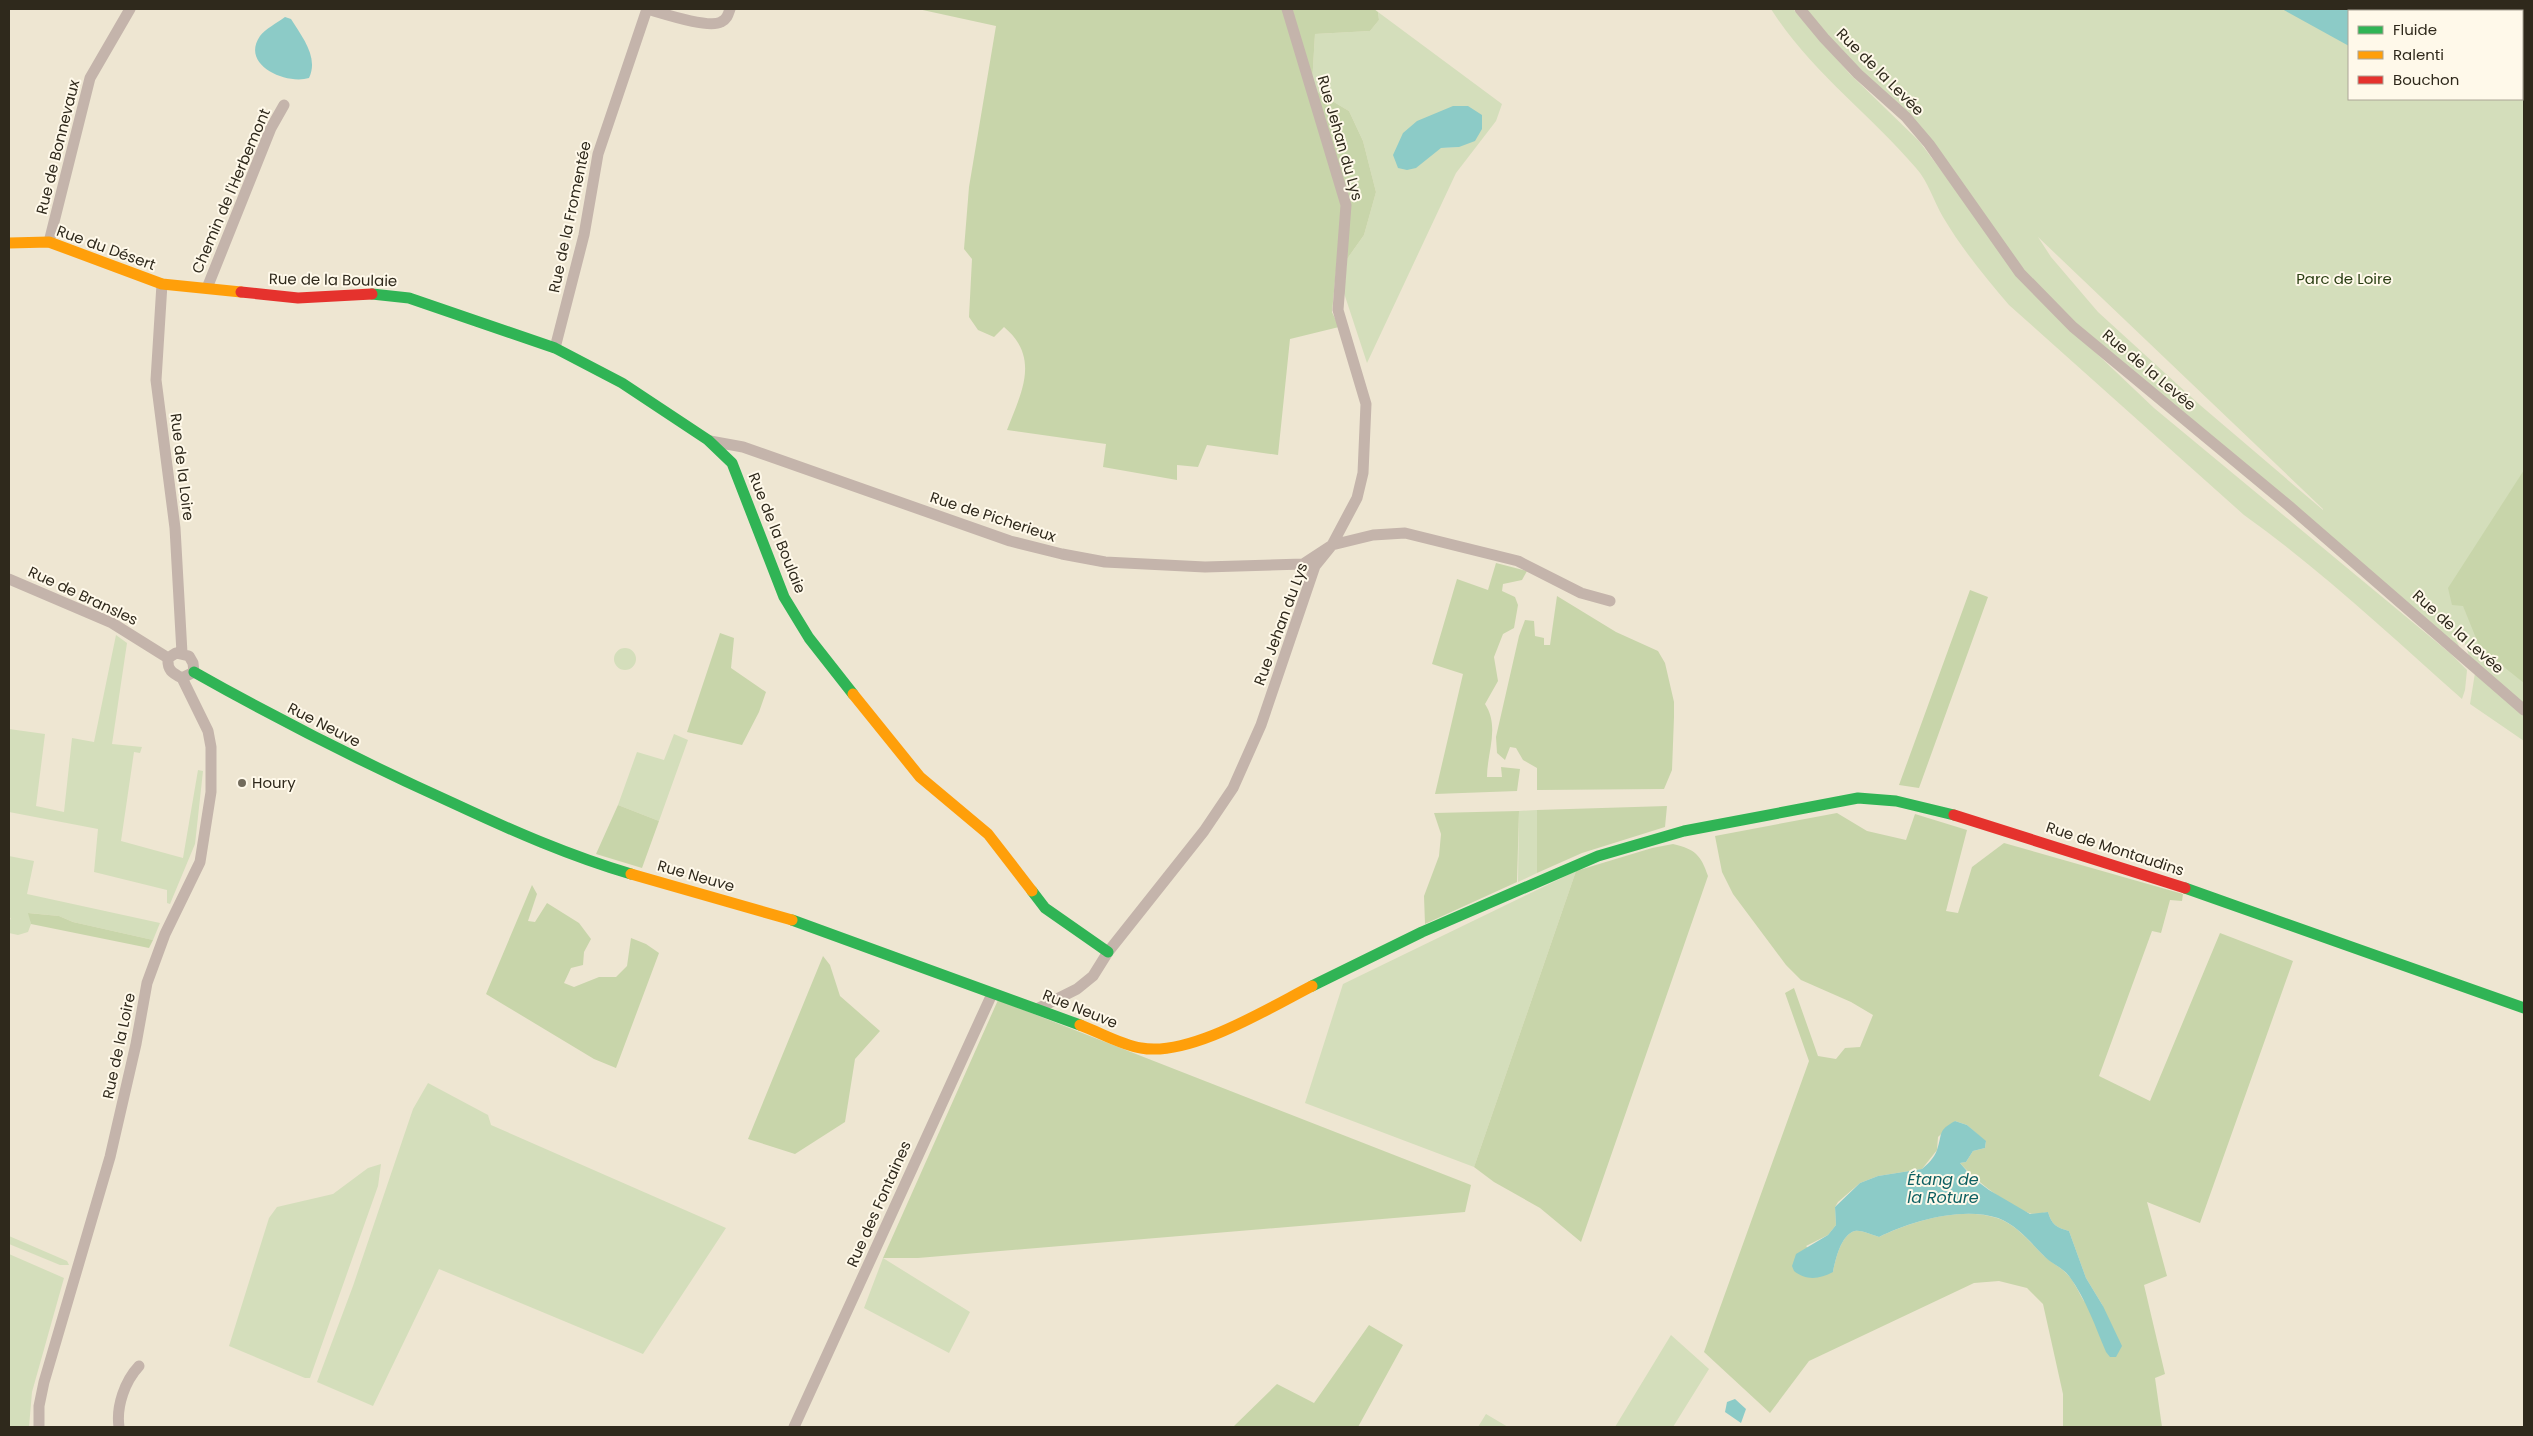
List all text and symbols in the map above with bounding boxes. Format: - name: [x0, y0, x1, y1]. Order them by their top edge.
- legend: [2348, 10, 2523, 100]
- text: Fluide: [2393, 19, 2437, 40]
- street label: Rue de la Levée: [1832, 23, 1929, 120]
- text: Ralenti: [2393, 44, 2444, 65]
- text: Bouchon: [2393, 69, 2459, 90]
- street label: Rue Jehan du Lys: [1313, 73, 1368, 203]
- street label: Rue de Bonnevaux: [31, 77, 84, 216]
- street label: Chemin de l'Herbemont: [186, 105, 275, 277]
- street label: Rue de la Fromentée: [543, 139, 596, 295]
- street label: Rue du Désert: [54, 220, 159, 275]
- street label: Rue de la Boulaie: [269, 268, 397, 291]
- park label: Parc de Loire: [2296, 268, 2392, 289]
- street label: Rue de la Levée: [2098, 324, 2201, 415]
- street label: Rue de la Loire: [165, 412, 199, 522]
- street label: Rue de la Boulaie: [744, 469, 811, 596]
- street label: Rue de Picherieux: [928, 486, 1059, 547]
- street label: Rue Jehan du Lys: [1249, 559, 1313, 688]
- street label: Rue de Bransles: [25, 561, 142, 630]
- street label: Rue de la Levée: [2408, 585, 2509, 678]
- street label: Rue Neuve: [284, 697, 364, 752]
- place label: Houry: [252, 772, 296, 793]
- marker: Houry: [236, 777, 248, 789]
- street label: Rue de Montaudins: [2043, 816, 2187, 881]
- street label: Rue Neuve: [655, 855, 737, 897]
- street label: Rue Neuve: [1040, 984, 1121, 1033]
- street label: Rue de la Loire: [97, 991, 140, 1101]
- street label: Rue des Fontaines: [841, 1137, 916, 1270]
- water label: Étang de la Roture: [1907, 1168, 1979, 1209]

